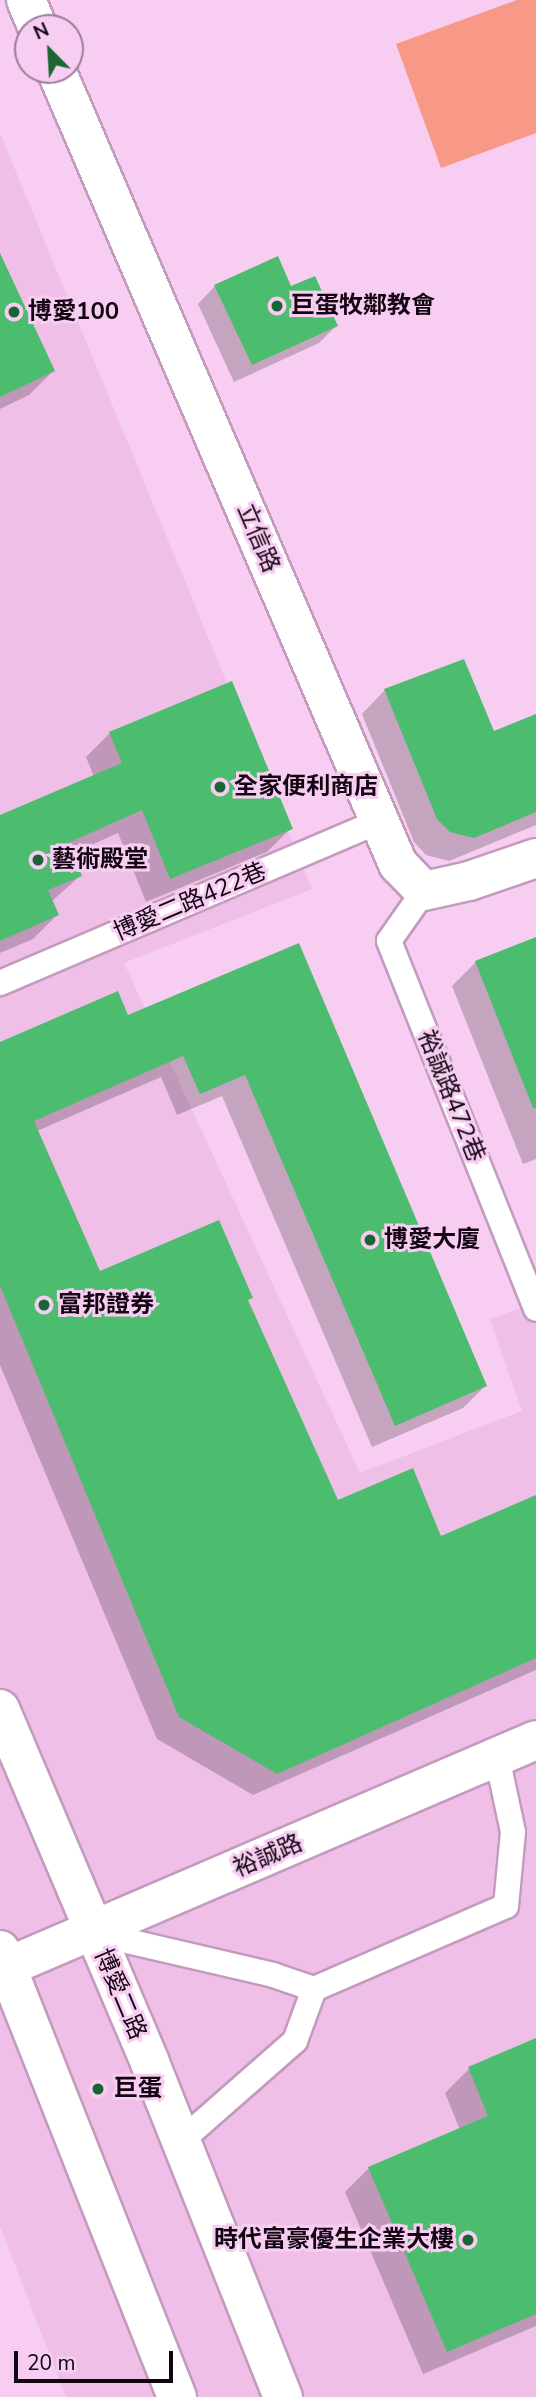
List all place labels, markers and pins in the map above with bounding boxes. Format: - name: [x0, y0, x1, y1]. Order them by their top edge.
- place label: 巨蛋牧鄰教會: [291, 292, 435, 320]
- place label: 博愛100: [28, 298, 119, 326]
- marker: 巨蛋牧鄰教會: [269, 298, 285, 314]
- marker: 博愛100: [6, 304, 22, 320]
- place label: 全家便利商店: [234, 773, 378, 801]
- marker: 全家便利商店: [212, 779, 228, 795]
- place label: 藝術殿堂: [52, 846, 148, 874]
- marker: 藝術殿堂: [30, 852, 46, 868]
- place label: 博愛大廈: [384, 1226, 480, 1254]
- marker: 博愛大廈: [362, 1232, 378, 1248]
- place label: 富邦證券: [58, 1291, 154, 1319]
- marker: 富邦證券: [36, 1297, 52, 1313]
- place label: 巨蛋: [114, 2075, 162, 2103]
- marker: 巨蛋: [88, 2079, 108, 2099]
- place label: 時代富豪優生企業大樓: [214, 2226, 454, 2254]
- marker: 時代富豪優生企業大樓: [460, 2232, 476, 2248]

